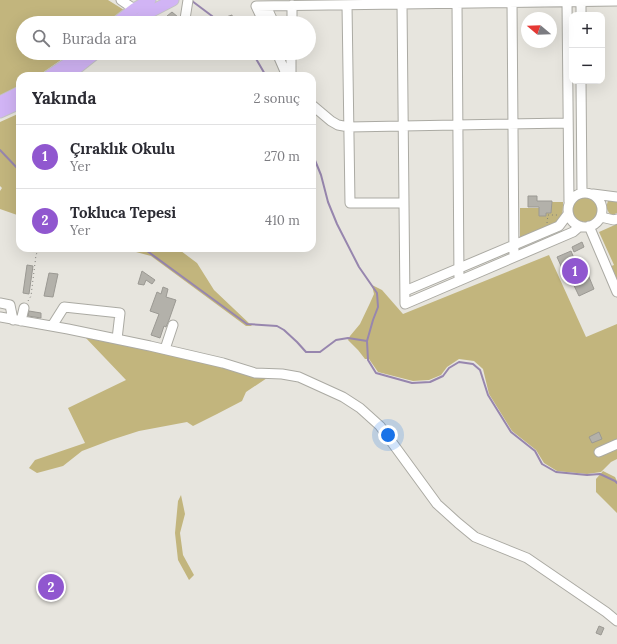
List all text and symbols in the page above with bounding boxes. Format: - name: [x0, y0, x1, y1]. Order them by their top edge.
- north arrow: [521, 12, 557, 48]
- map controls: [569, 12, 605, 84]
- button: +: [569, 12, 605, 48]
- search box: [16, 16, 316, 60]
- icon: search: [30, 27, 52, 49]
- text: Burada ara: [62, 29, 137, 48]
- button: −: [569, 48, 605, 84]
- text: Yakında: [32, 87, 96, 109]
- text: 2 sonuç: [253, 90, 300, 107]
- text: Çıraklık Okulu: [70, 139, 175, 158]
- text: 1: [42, 148, 48, 165]
- text: 270 m: [264, 148, 300, 165]
- text: Yer: [70, 158, 90, 175]
- text: Tokluca Tepesi: [70, 203, 176, 222]
- text: 2: [42, 212, 48, 229]
- text: 410 m: [265, 212, 300, 229]
- text: Yer: [70, 222, 90, 239]
- pin: 1: [562, 256, 588, 286]
- your location: [378, 425, 398, 445]
- pin: 2: [38, 572, 64, 602]

